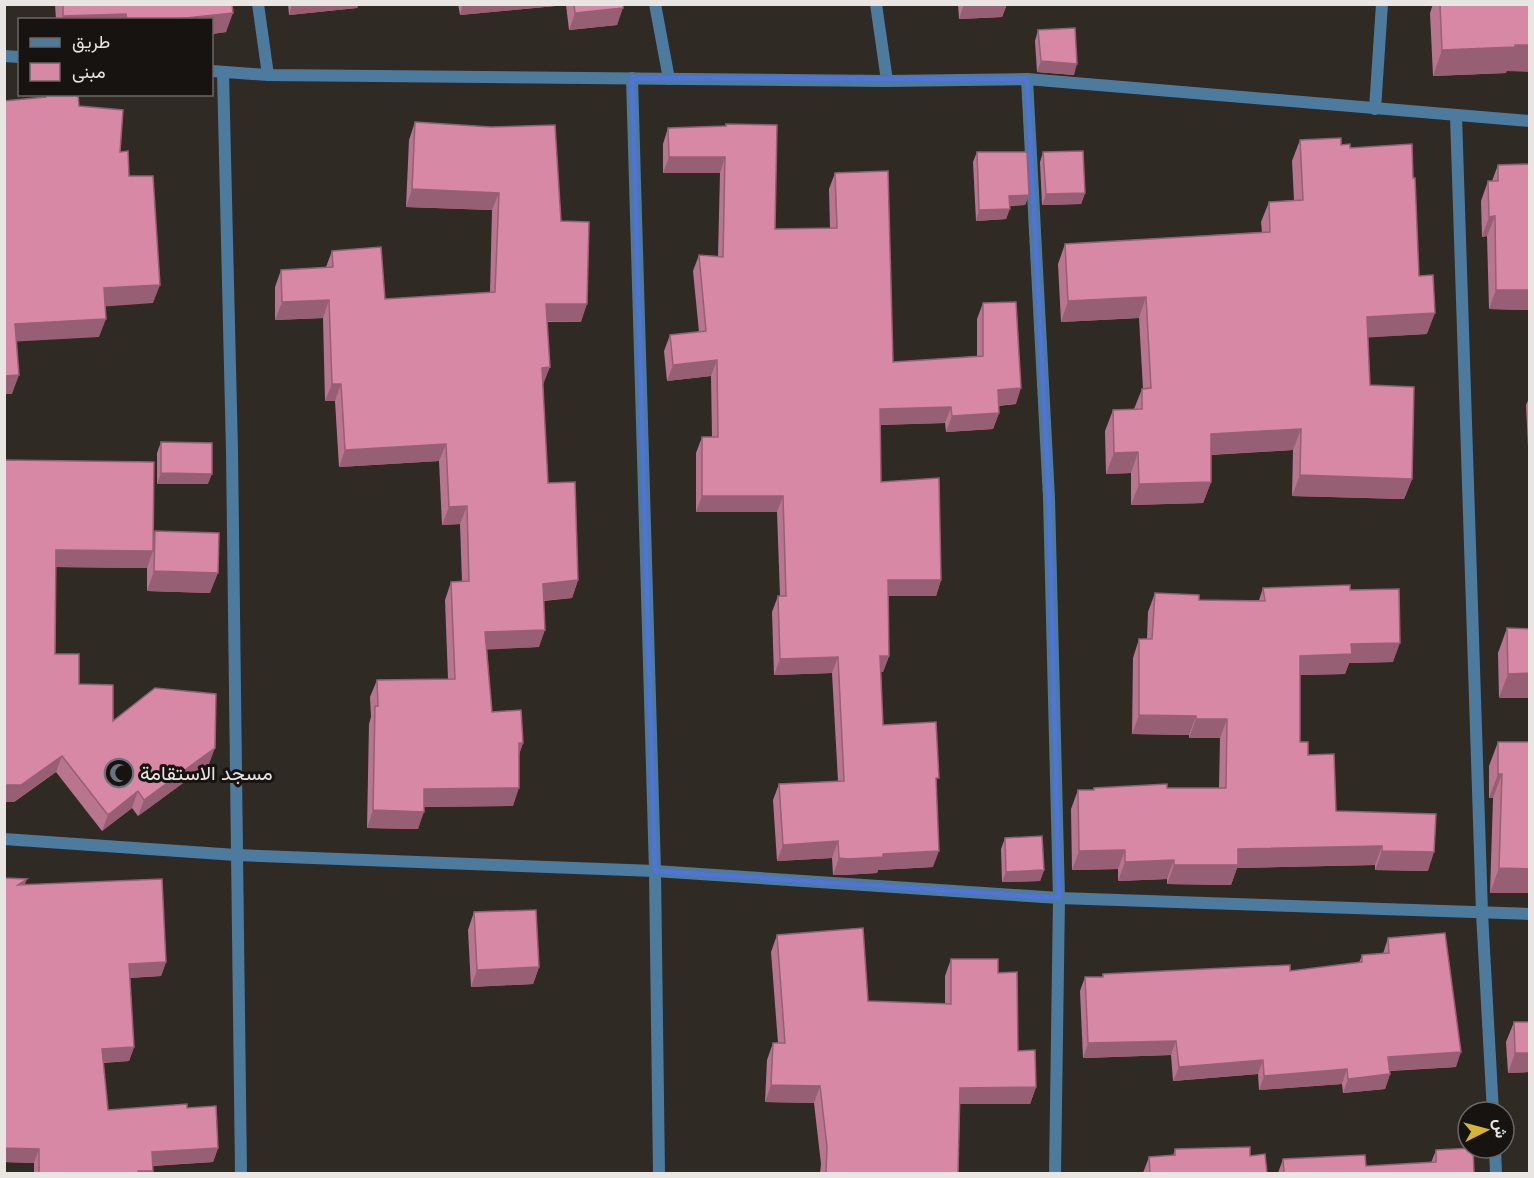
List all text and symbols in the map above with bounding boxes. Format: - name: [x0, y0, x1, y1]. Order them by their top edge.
- legend: [18, 18, 213, 96]
- text: طريق: [72, 30, 110, 53]
- text: مبنى: [72, 60, 106, 83]
- mosque icon: مسجد الاستقامة: [103, 757, 135, 789]
- place label: مسجد الاستقامة: [140, 760, 273, 785]
- north arrow: [1456, 1100, 1516, 1160]
- text: ش: [1490, 1118, 1512, 1139]

